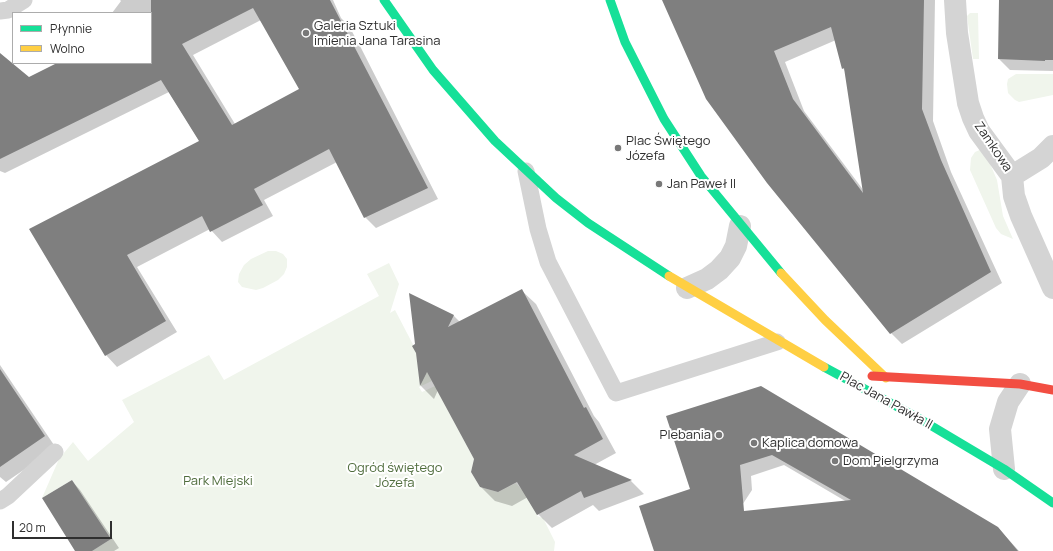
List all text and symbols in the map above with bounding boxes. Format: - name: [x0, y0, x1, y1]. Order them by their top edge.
- legend: [12, 12, 152, 64]
- place label: Galeria Sztuki imienia Jana Tarasina: [314, 18, 440, 49]
- text: Płynnie: [50, 20, 92, 37]
- marker: Galeria Sztuki imienia Jana Tarasina: [301, 28, 311, 38]
- text: Wolno: [50, 40, 85, 57]
- street label: Zamkowa: [971, 119, 1015, 175]
- place label: Plac Świętego Józefa: [626, 133, 710, 164]
- marker: Plac Świętego Józefa: [613, 143, 623, 153]
- place label: Jan Paweł II: [667, 176, 736, 192]
- marker: Jan Paweł II: [654, 179, 664, 189]
- street label: Plac Jana Pawła II: [837, 369, 935, 433]
- place label: Plebania: [660, 427, 711, 443]
- marker: Plebania: [714, 430, 724, 440]
- place label: Kaplica domowa: [762, 435, 858, 451]
- marker: Kaplica domowa: [749, 438, 759, 448]
- place label: Dom Pielgrzyma: [843, 453, 939, 469]
- marker: Dom Pielgrzyma: [830, 456, 840, 466]
- park label: Ogród świętego Józefa: [348, 460, 442, 491]
- park label: Park Miejski: [183, 473, 253, 489]
- scale bar: [14, 513, 114, 539]
- text: 20 m: [19, 519, 46, 536]

